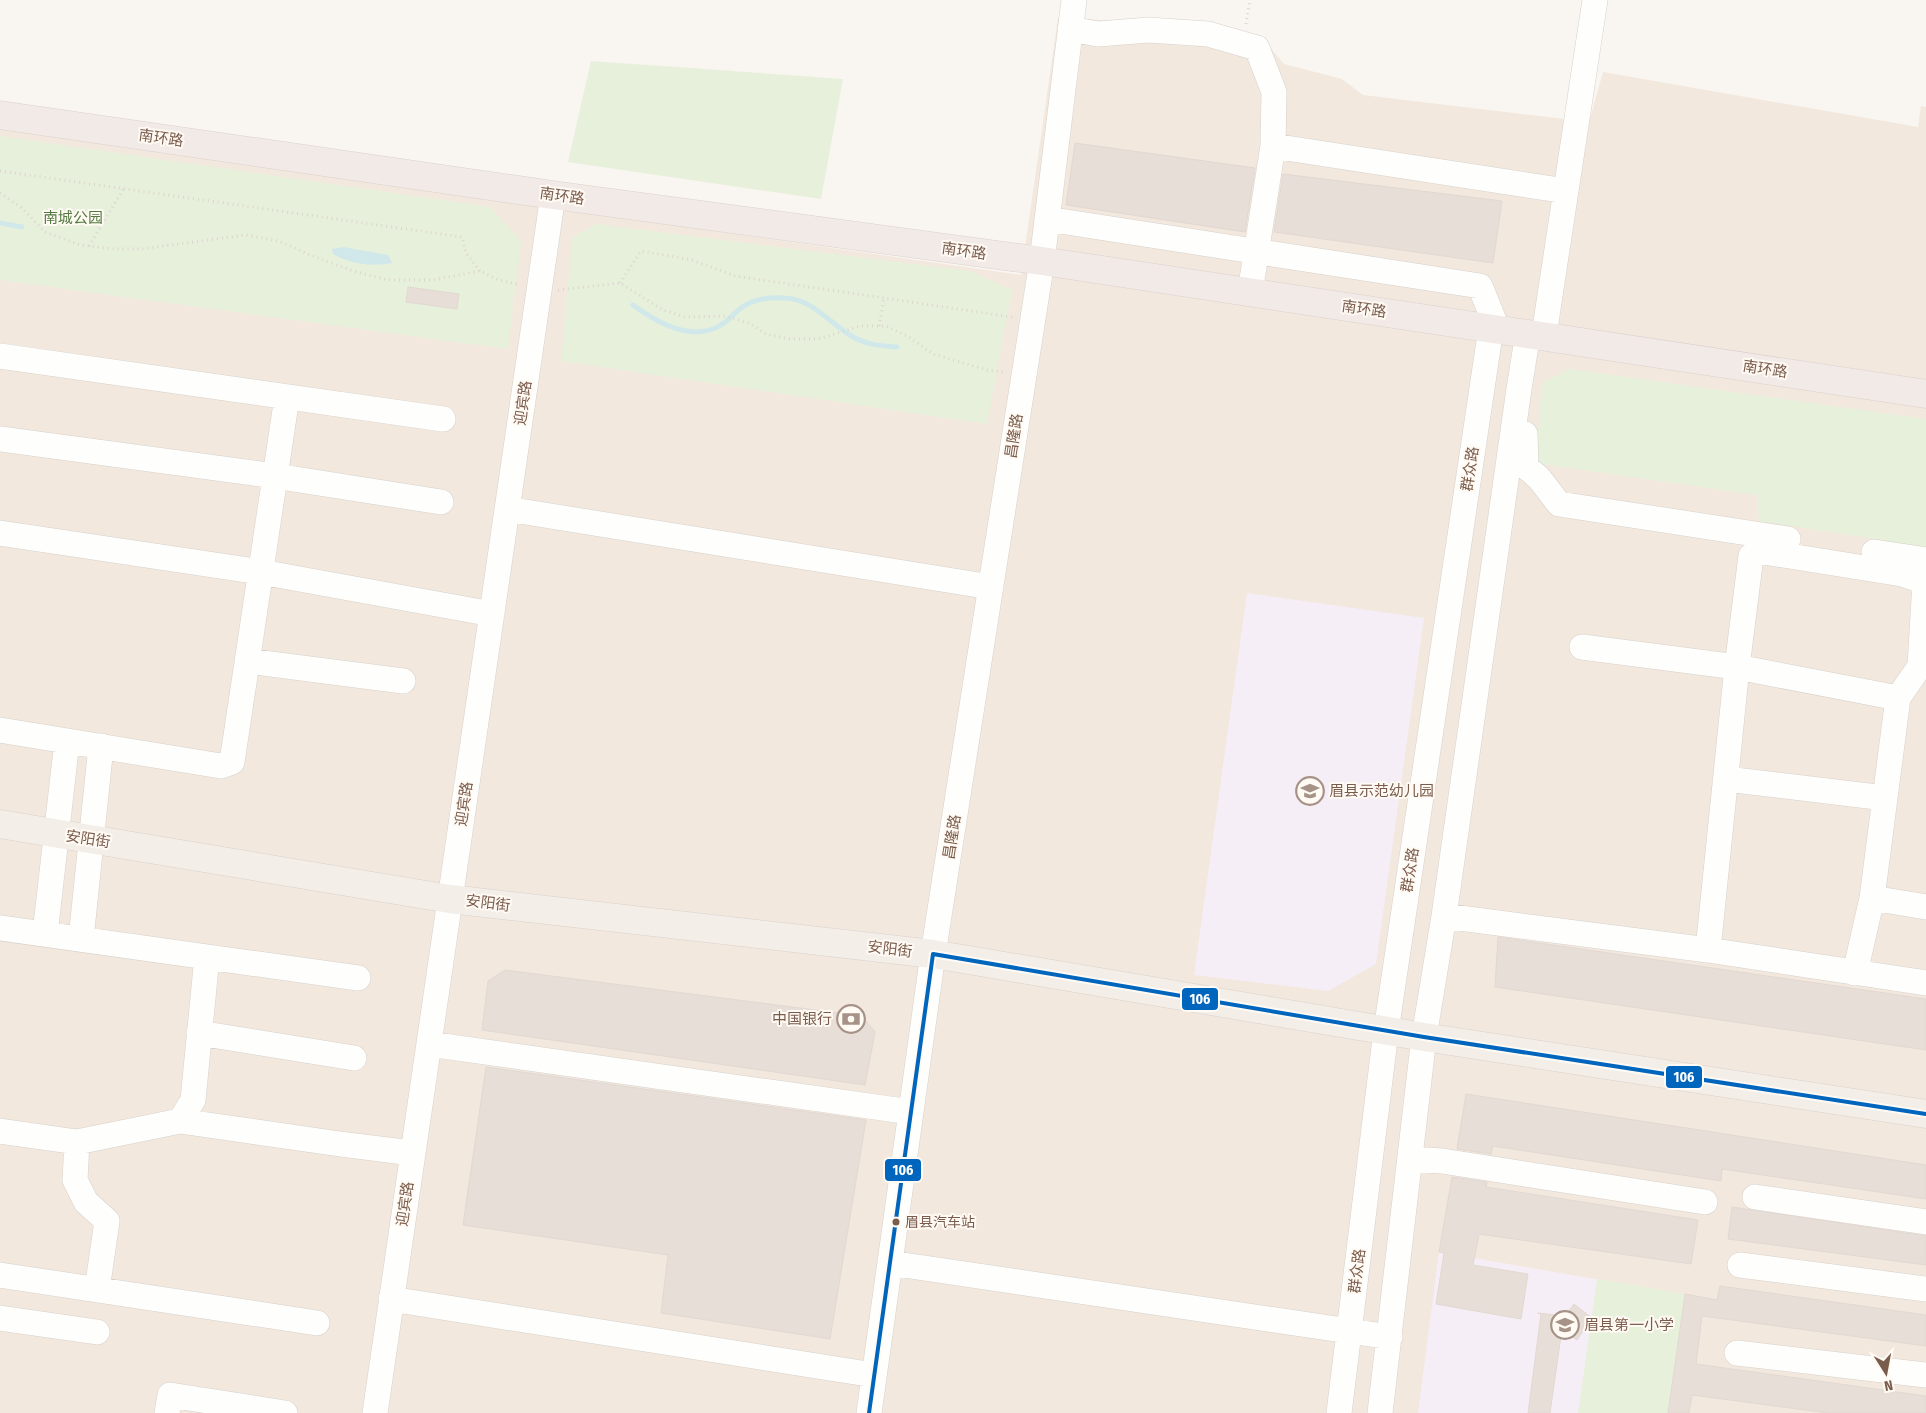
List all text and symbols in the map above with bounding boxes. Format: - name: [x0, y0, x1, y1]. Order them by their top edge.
- street label: 南环路: [137, 126, 185, 150]
- street label: 南环路: [538, 184, 586, 208]
- park label: 南城公园: [43, 209, 103, 227]
- street label: 南环路: [940, 239, 988, 263]
- street label: 南环路: [1340, 297, 1388, 321]
- street label: 南环路: [1741, 357, 1789, 381]
- street label: 迎宾路: [511, 379, 535, 427]
- street label: 昌隆路: [1002, 412, 1026, 460]
- street label: 群众路: [1458, 445, 1482, 493]
- school or university icon: 眉县示范幼儿园: [1295, 776, 1325, 806]
- street label: 迎宾路: [452, 780, 476, 828]
- place label: 眉县示范幼儿园: [1329, 782, 1434, 800]
- street label: 昌隆路: [940, 813, 964, 861]
- street label: 安阳街: [64, 827, 112, 851]
- street label: 群众路: [1398, 846, 1422, 894]
- street label: 安阳街: [465, 891, 511, 915]
- street label: 安阳街: [867, 937, 913, 961]
- line badge: 106: [1181, 987, 1219, 1011]
- text: 106: [1190, 991, 1210, 1008]
- bank icon: 中国银行: [836, 1004, 866, 1034]
- place label: 中国银行: [772, 1010, 832, 1028]
- line badge: 106: [1665, 1065, 1703, 1089]
- text: 106: [1674, 1069, 1694, 1086]
- line badge: 106: [884, 1158, 922, 1182]
- text: 106: [893, 1162, 913, 1179]
- street label: 迎宾路: [393, 1180, 417, 1228]
- place label: 眉县汽车站: [905, 1214, 975, 1231]
- marker: 眉县汽车站: [891, 1217, 901, 1227]
- street label: 群众路: [1345, 1248, 1369, 1294]
- school or university icon: 眉县第一小学: [1550, 1310, 1580, 1340]
- place label: 眉县第一小学: [1584, 1316, 1674, 1334]
- north arrow: [1861, 1348, 1911, 1398]
- text: N: [1883, 1376, 1894, 1394]

